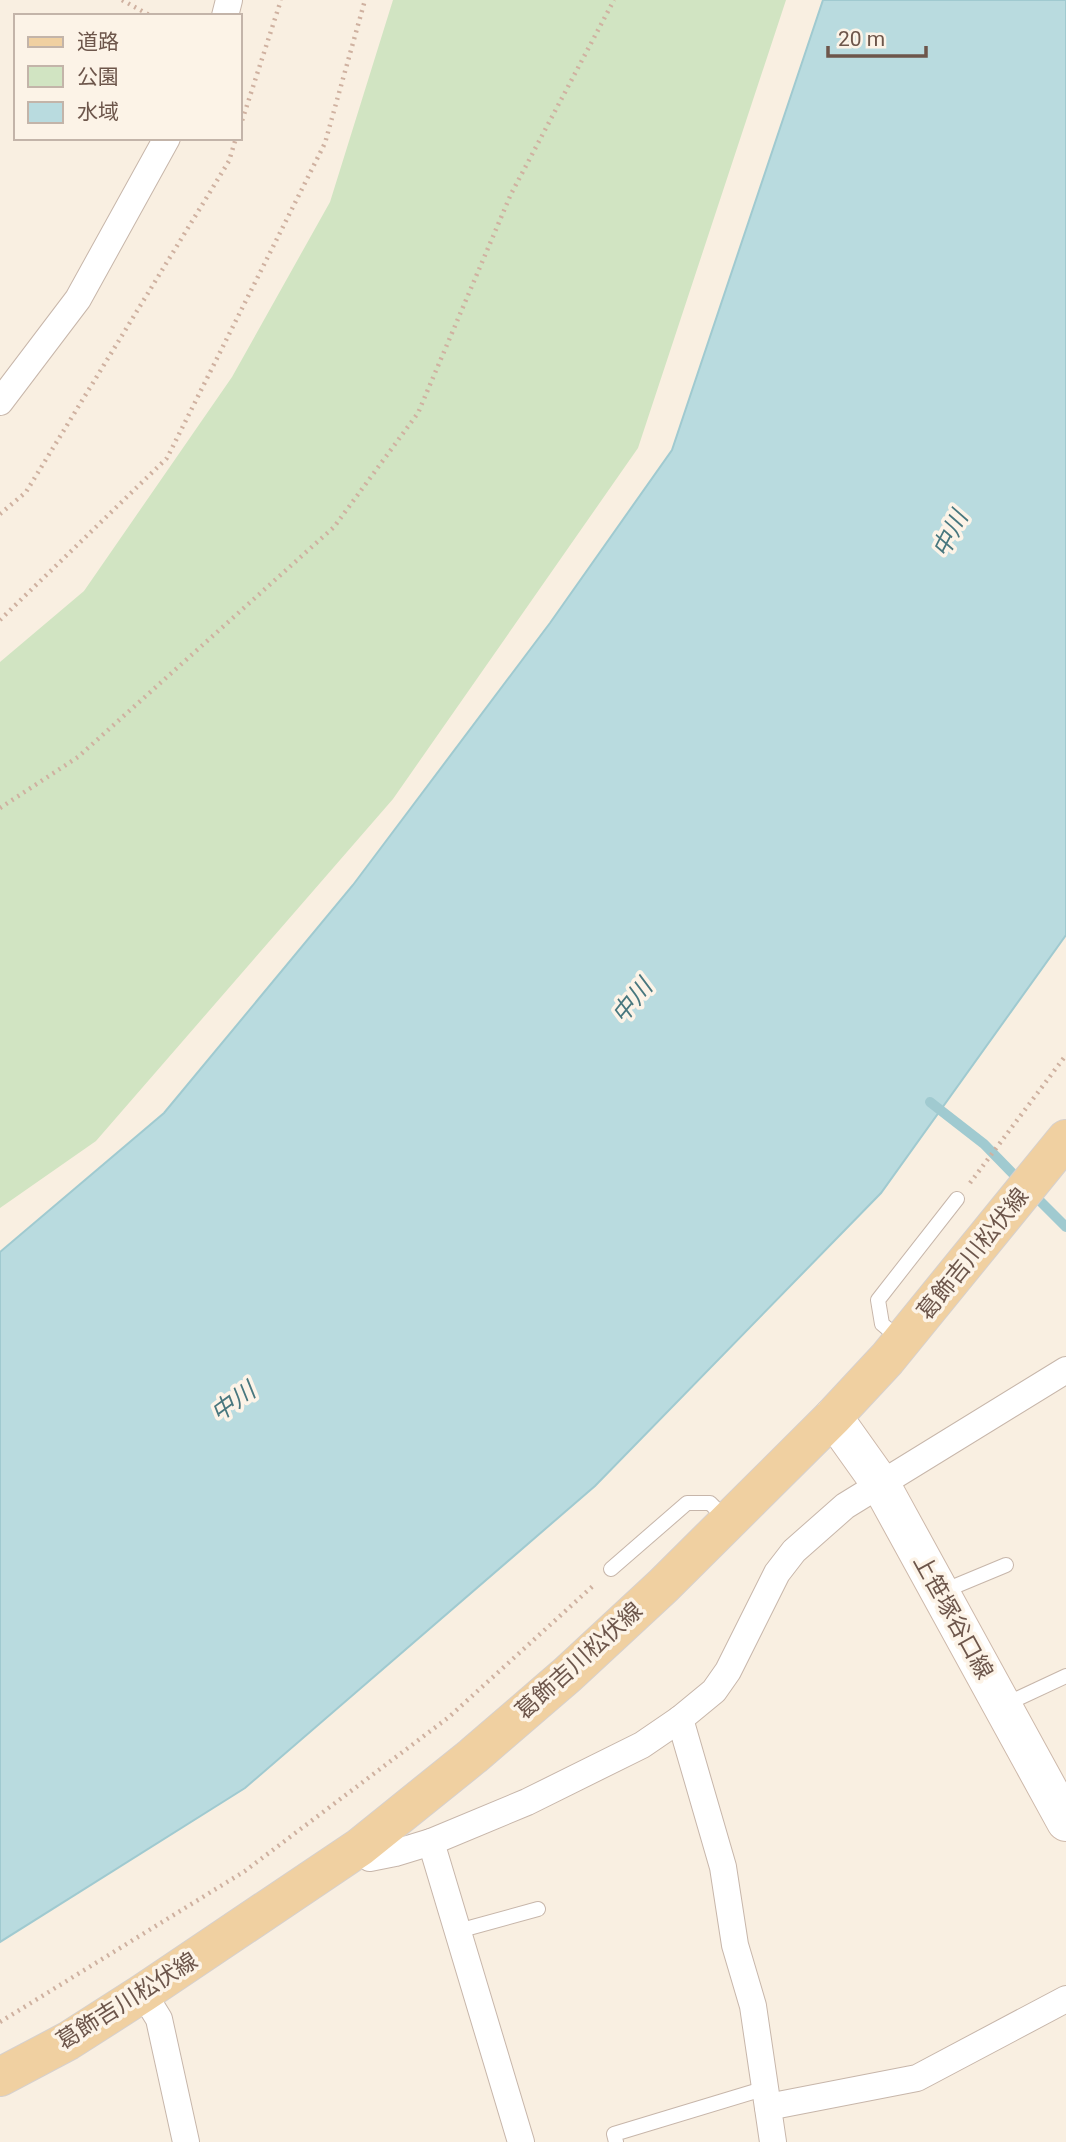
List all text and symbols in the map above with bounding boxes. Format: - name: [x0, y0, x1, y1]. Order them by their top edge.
- legend: [14, 14, 242, 140]
- scale bar: [828, 14, 926, 58]
- text: 20 m: [838, 27, 885, 51]
- text: 道路: [77, 30, 119, 54]
- text: 公園: [77, 65, 119, 89]
- text: 水域: [77, 100, 119, 124]
- water label: 中川: [927, 504, 975, 562]
- water label: 中川: [606, 971, 660, 1028]
- street label: 葛飾吉川松伏線: [912, 1183, 1034, 1325]
- water label: 中川: [205, 1375, 263, 1427]
- street label: 上笹塚谷口線: [908, 1550, 998, 1684]
- street label: 葛飾吉川松伏線: [510, 1597, 648, 1725]
- street label: 葛飾吉川松伏線: [52, 1947, 202, 2055]

